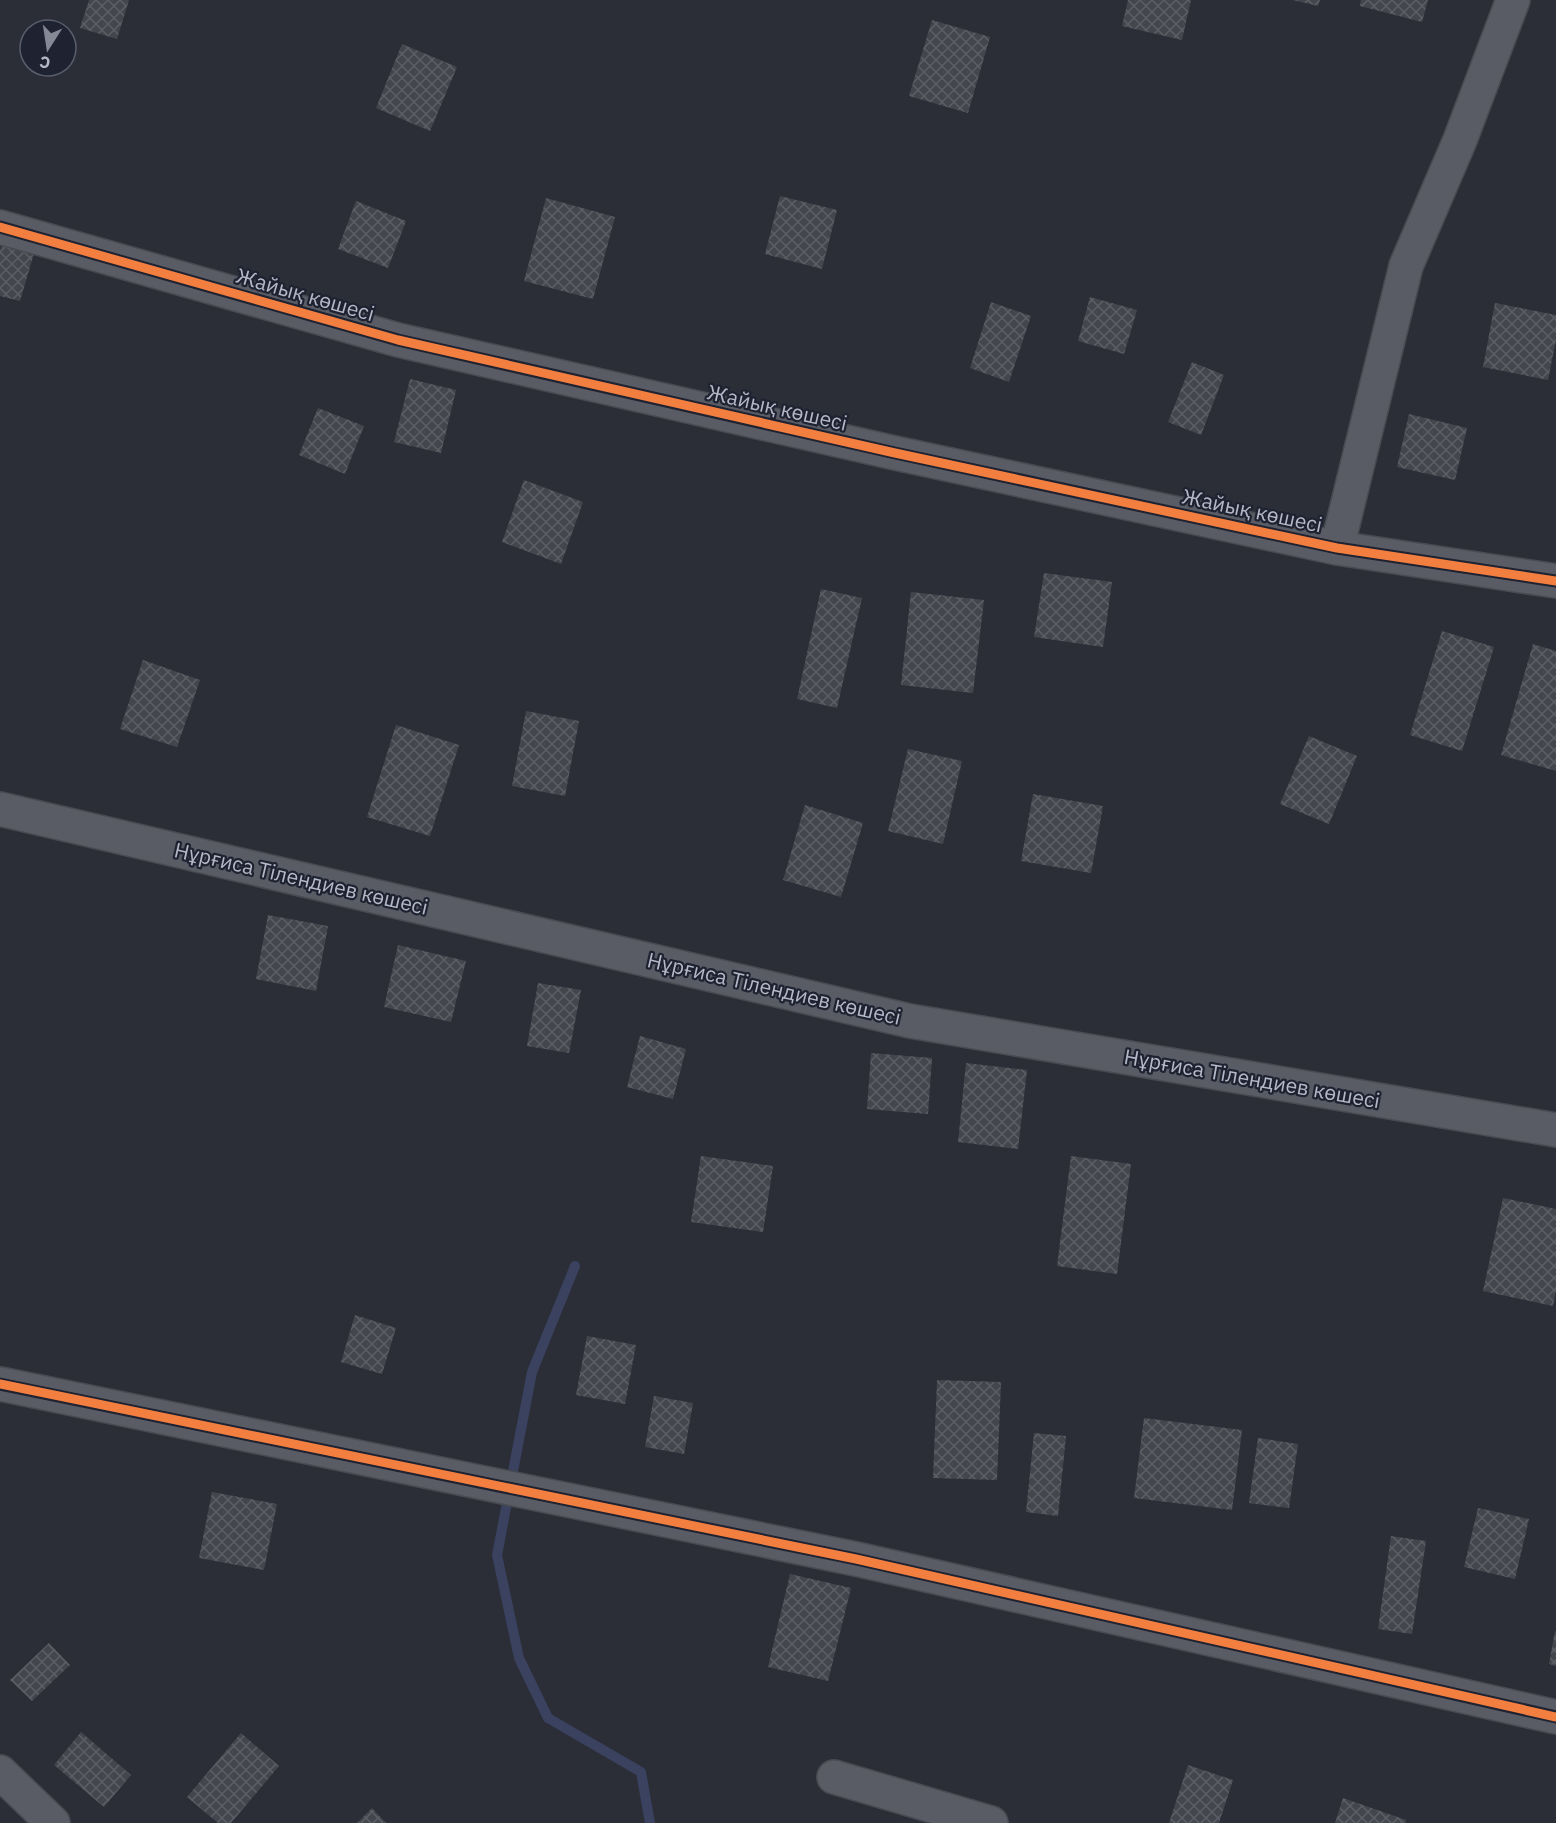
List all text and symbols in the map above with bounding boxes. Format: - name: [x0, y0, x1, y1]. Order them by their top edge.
- north arrow: [18, 18, 78, 78]
- text: С: [38, 52, 52, 74]
- street label: Жайық көшесі: [233, 261, 378, 327]
- street label: Жайық көшесі: [704, 377, 850, 437]
- street label: Жайық көшесі: [1179, 481, 1325, 539]
- street label: Нұрғиса Тілендиев көшесі: [172, 835, 431, 921]
- street label: Нұрғиса Тілендиев көшесі: [645, 945, 904, 1031]
- street label: Нұрғиса Тілендиев көшесі: [1122, 1042, 1382, 1114]

